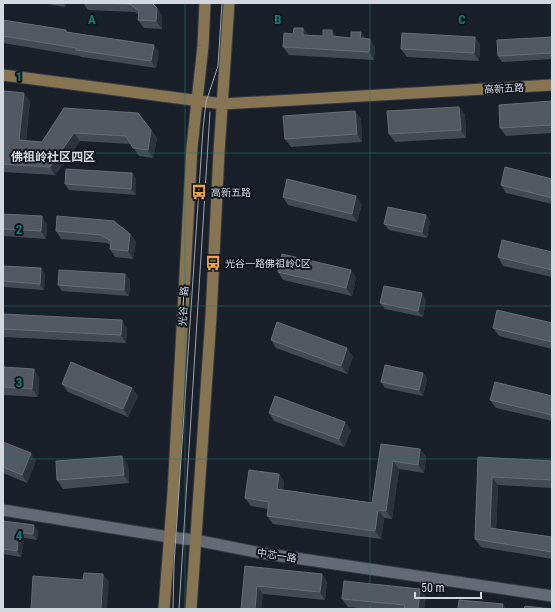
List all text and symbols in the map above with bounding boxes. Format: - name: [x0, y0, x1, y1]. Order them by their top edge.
- text: A: [88, 12, 96, 27]
- text: B: [274, 12, 282, 27]
- text: C: [458, 12, 466, 27]
- text: 1: [16, 69, 22, 84]
- street label: 高新五路: [484, 82, 524, 95]
- district label: 佛祖岭社区四区: [11, 150, 95, 164]
- bus stop icon: 高新五路: [190, 183, 208, 201]
- place label: 高新五路: [211, 187, 251, 198]
- text: 2: [16, 222, 23, 237]
- bus stop icon: 光谷一路佛祖岭C区: [204, 254, 222, 272]
- place label: 光谷一路佛祖岭C区: [225, 258, 311, 269]
- street label: 光谷一路: [177, 286, 190, 326]
- text: 3: [16, 375, 22, 390]
- text: 4: [16, 528, 23, 543]
- street label: 中芯一路: [256, 547, 298, 564]
- scale bar: [415, 574, 481, 600]
- text: 50 m: [421, 581, 445, 595]

